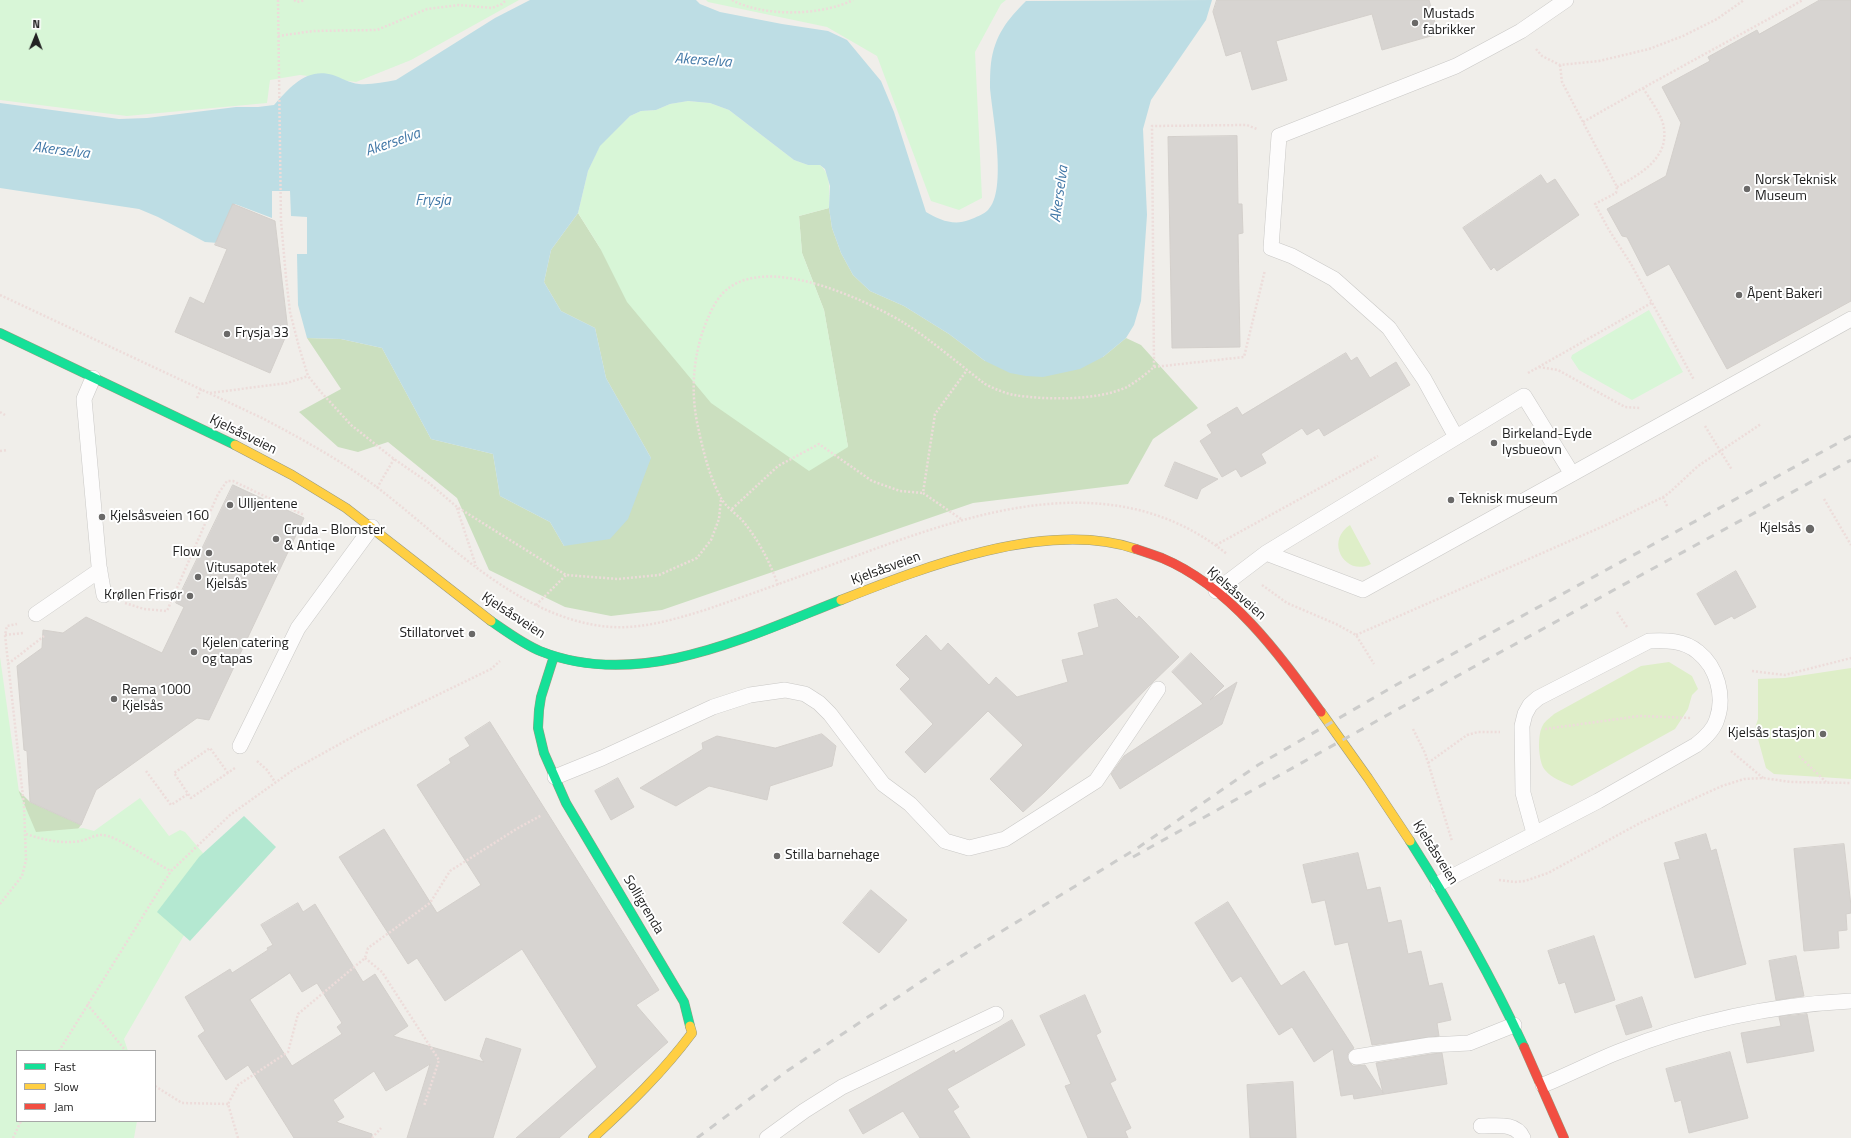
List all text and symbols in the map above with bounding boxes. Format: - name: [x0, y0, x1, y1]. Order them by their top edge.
- place label: Mustads fabrikker: [1423, 7, 1475, 40]
- north arrow: [16, 16, 56, 56]
- text: N: [32, 16, 40, 32]
- marker: Mustads fabrikker: [1410, 18, 1420, 28]
- water label: Akerselva: [674, 50, 732, 72]
- water label: Akerselva: [363, 125, 423, 161]
- water label: Akerselva: [32, 139, 90, 163]
- water label: Akerselva: [1047, 164, 1073, 224]
- place label: Norsk Teknisk Museum: [1755, 173, 1837, 206]
- marker: Norsk Teknisk Museum: [1742, 184, 1752, 194]
- water label: Frysja: [415, 192, 451, 210]
- place label: Åpent Bakeri: [1747, 287, 1822, 303]
- marker: Åpent Bakeri: [1734, 290, 1744, 300]
- place label: Frysja 33: [235, 326, 289, 342]
- marker: Frysja 33: [222, 329, 232, 339]
- street label: Kjelsåsveien: [207, 412, 279, 458]
- place label: Birkeland-Eyde lysbueovn: [1502, 427, 1592, 460]
- marker: Birkeland-Eyde lysbueovn: [1489, 438, 1499, 448]
- place label: Teknisk museum: [1459, 492, 1558, 508]
- marker: Teknisk museum: [1446, 495, 1456, 505]
- place label: Ulljentene: [238, 497, 298, 513]
- marker: Ulljentene: [225, 500, 235, 510]
- place label: Kjelsåsveien 160: [110, 509, 209, 525]
- marker: Kjelsåsveien 160: [97, 512, 107, 522]
- place label: Kjelsås: [1760, 521, 1801, 537]
- place label: Cruda - Blomster & Antiqe: [284, 523, 385, 556]
- marker: Kjelsås: [1804, 523, 1816, 535]
- marker: Cruda - Blomster & Antiqe: [271, 534, 281, 544]
- place label: Flow: [172, 545, 201, 561]
- marker: Flow: [204, 548, 214, 558]
- street label: Kjelsåsveien: [849, 549, 923, 589]
- place label: Vitusapotek Kjelsås: [206, 561, 276, 594]
- street label: Kjelsåsveien: [1203, 564, 1269, 624]
- marker: Vitusapotek Kjelsås: [193, 572, 203, 582]
- place label: Krøllen Frisør: [104, 588, 182, 604]
- street label: Kjelsåsveien: [478, 589, 548, 643]
- marker: Krøllen Frisør: [185, 591, 195, 601]
- place label: Stillatorvet: [399, 626, 464, 642]
- marker: Stillatorvet: [467, 629, 477, 639]
- place label: Kjelen catering og tapas: [202, 636, 289, 668]
- marker: Kjelen catering og tapas: [189, 647, 199, 657]
- place label: Rema 1000 Kjelsås: [122, 683, 191, 716]
- marker: Rema 1000 Kjelsås: [109, 694, 119, 704]
- place label: Kjelsås stasjon: [1728, 726, 1815, 742]
- marker: Kjelsås stasjon: [1818, 729, 1828, 739]
- street label: Kjelsåsveien: [1409, 818, 1461, 888]
- place label: Stilla barnehage: [785, 848, 880, 864]
- marker: Stilla barnehage: [772, 851, 782, 861]
- street label: Solligrenda: [619, 873, 667, 937]
- legend: [16, 1050, 156, 1122]
- text: Fast: [54, 1057, 76, 1076]
- text: Slow: [54, 1077, 79, 1096]
- text: Jam: [54, 1097, 74, 1116]

